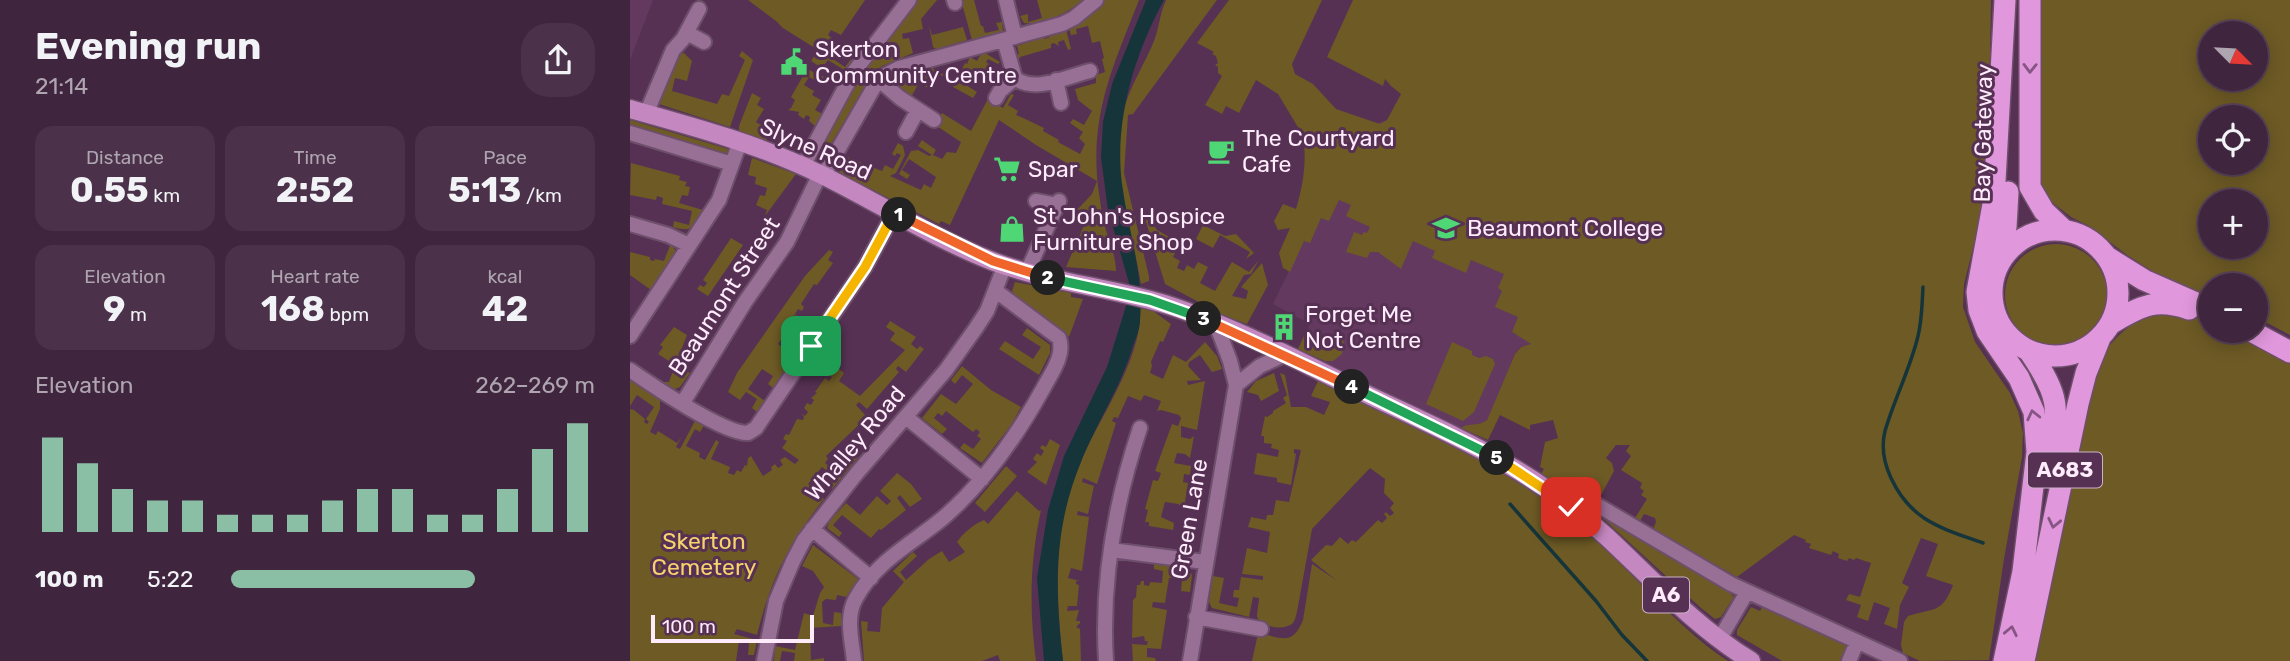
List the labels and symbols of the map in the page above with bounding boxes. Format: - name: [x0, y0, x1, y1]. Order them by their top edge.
- north arrow: [2198, 21, 2268, 91]
- place label: Skerton Community Centre: [815, 35, 1017, 89]
- public building icon: Skerton Community Centre: [779, 47, 809, 77]
- street label: Bay Gateway: [1968, 63, 1998, 203]
- one-way arrow: [2022, 63, 2037, 74]
- street label: Slyne Road: [756, 112, 876, 186]
- place label: The Courtyard Cafe: [1242, 124, 1395, 178]
- cafe icon: The Courtyard Cafe: [1206, 136, 1236, 166]
- supermarket icon: Spar: [992, 154, 1022, 184]
- place label: Spar: [1028, 155, 1078, 183]
- pin: 1: [882, 198, 916, 232]
- place label: St John's Hospice Furniture Shop: [1033, 202, 1225, 256]
- street label: Beaumont Street: [662, 211, 786, 381]
- school or university icon: Beaumont College: [1431, 213, 1461, 243]
- shop icon: St John's Hospice Furniture Shop: [997, 214, 1027, 244]
- place label: Beaumont College: [1467, 214, 1663, 242]
- pin: 2: [1030, 260, 1066, 296]
- place label: Forget Me Not Centre: [1305, 300, 1421, 354]
- pin: 3: [1186, 302, 1222, 336]
- building icon: Forget Me Not Centre: [1269, 312, 1299, 342]
- pin: [781, 316, 841, 376]
- pin: 4: [1334, 370, 1370, 404]
- street label: Whalley Road: [799, 380, 911, 506]
- one-way arrow: [2027, 409, 2042, 421]
- pin: 5: [1480, 440, 1514, 476]
- road number: A683: [2028, 452, 2102, 488]
- street label: Green Lane: [1165, 457, 1213, 581]
- pin: [1541, 477, 1601, 537]
- one-way arrow: [2047, 517, 2062, 529]
- park label: Skerton Cemetery: [652, 527, 757, 581]
- road number: A6: [1643, 578, 1689, 612]
- scale bar: [651, 612, 814, 644]
- one-way arrow: [2002, 625, 2017, 637]

